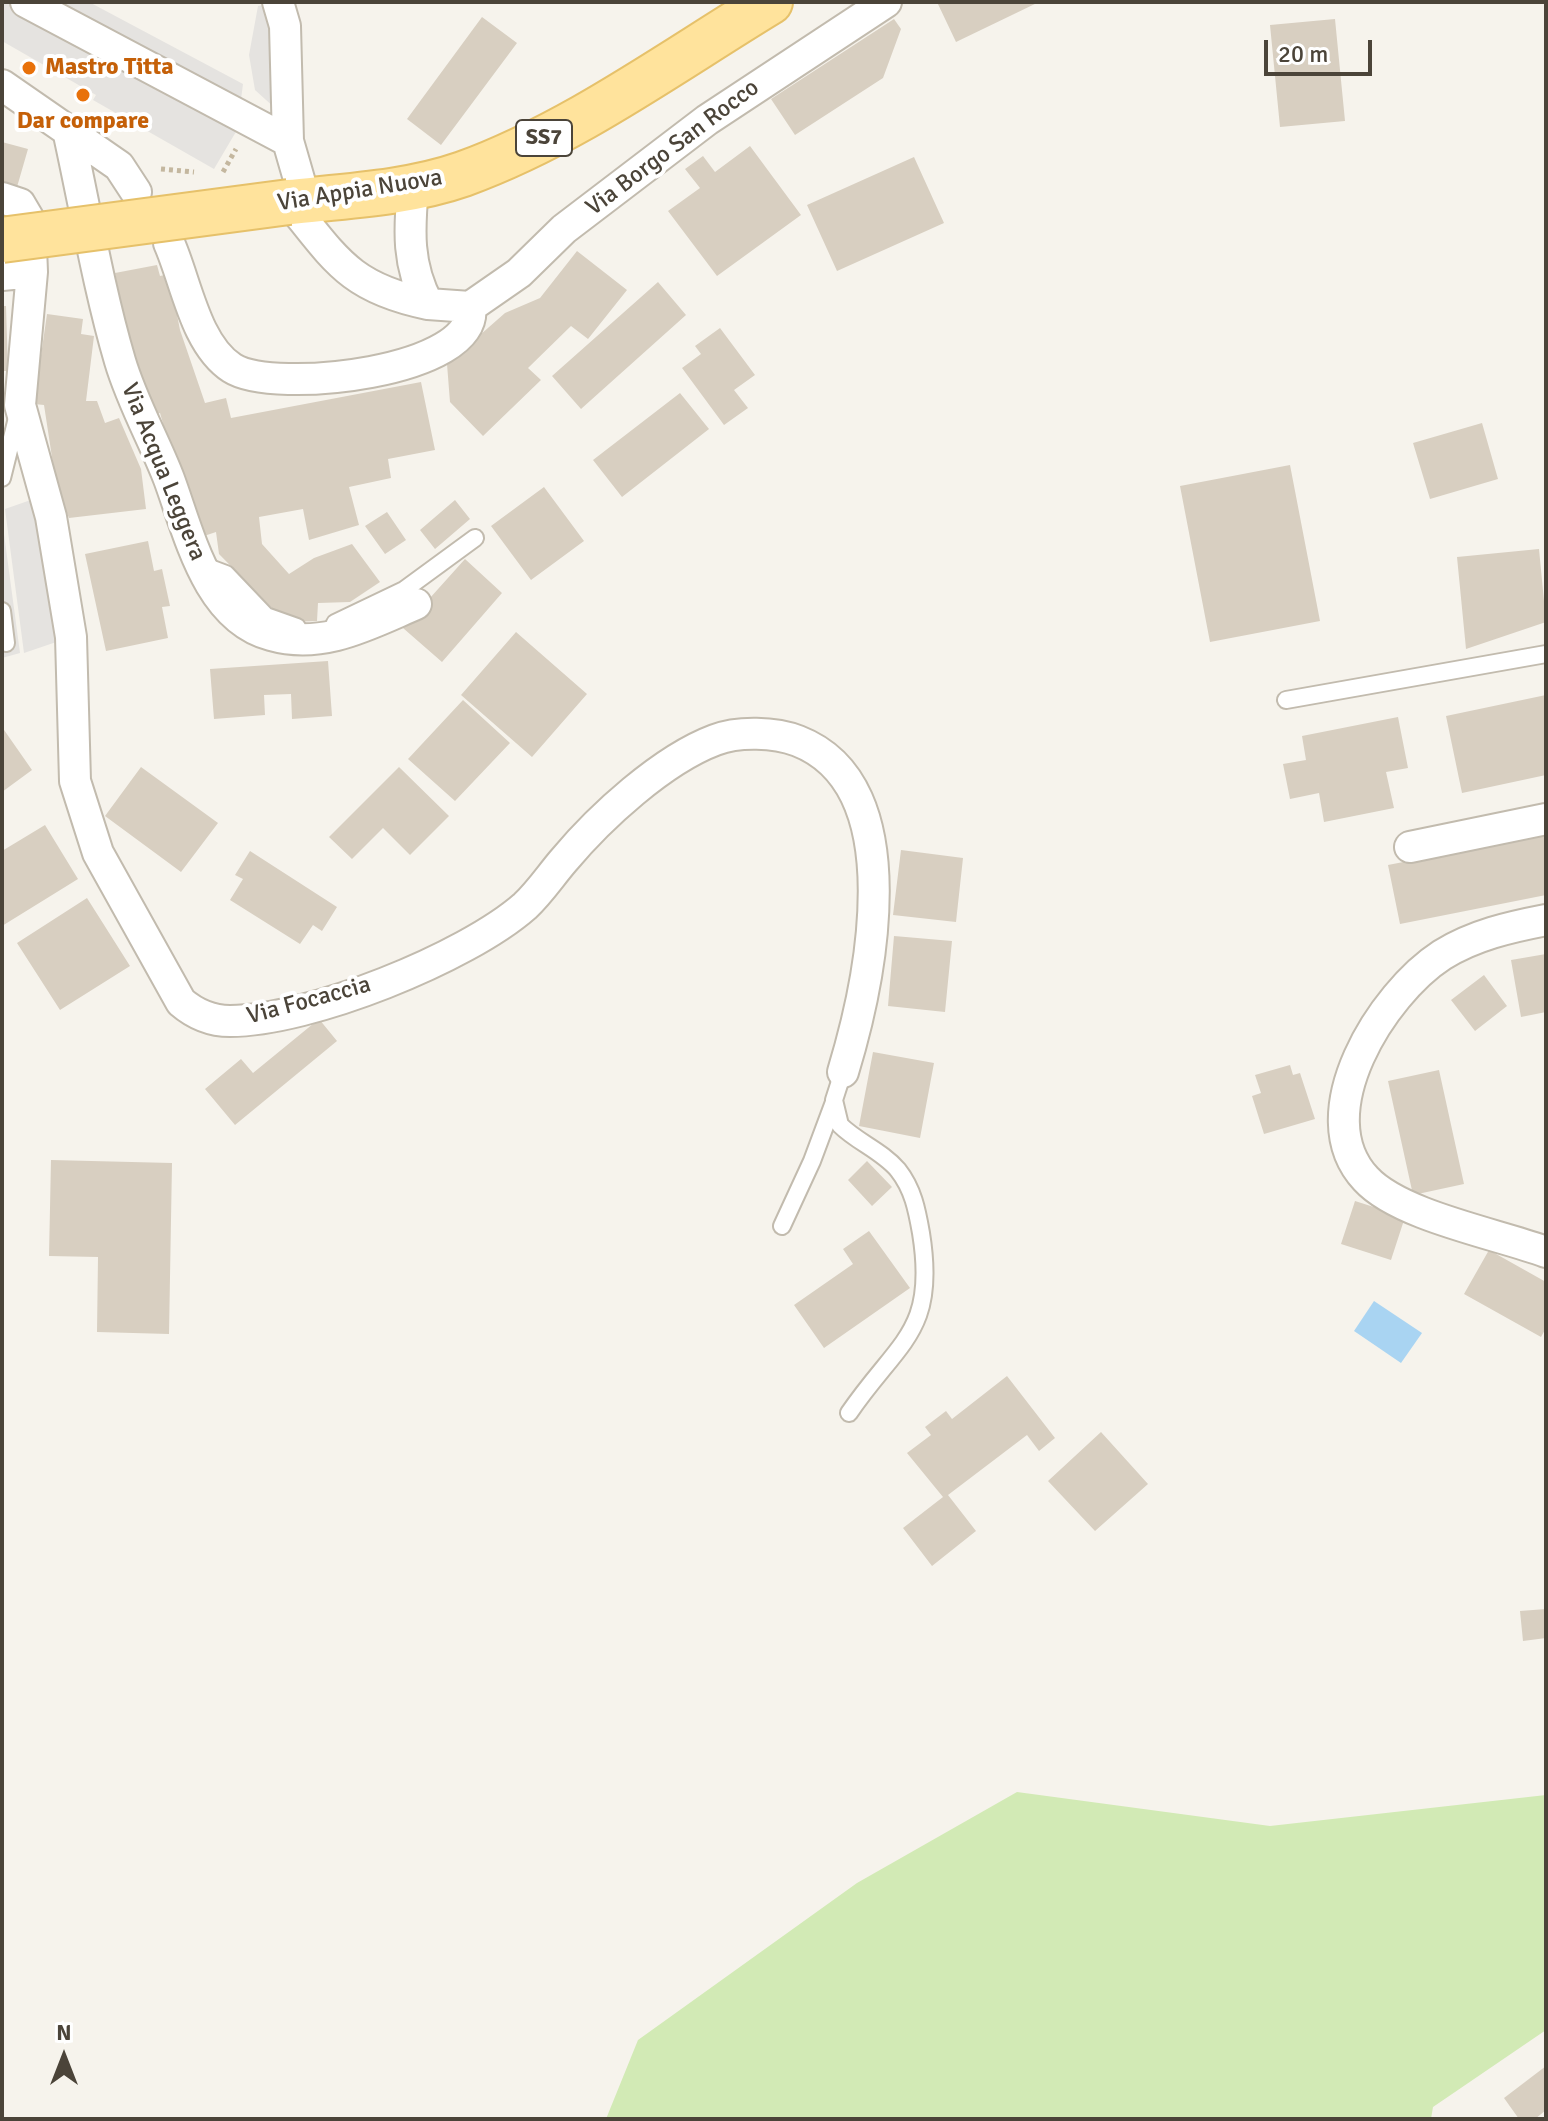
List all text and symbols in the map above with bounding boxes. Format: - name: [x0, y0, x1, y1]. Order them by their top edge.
- scale bar: [1268, 24, 1376, 74]
- text: 20 m: [1278, 39, 1328, 69]
- place label: Mastro Titta: [45, 54, 173, 82]
- marker: Mastro Titta: [20, 59, 38, 77]
- street label: Via Borgo San Rocco: [581, 74, 765, 222]
- marker: Dar compare: [74, 86, 92, 104]
- place label: Dar compare: [17, 108, 149, 136]
- road number: SS7: [516, 120, 572, 156]
- street label: Via Appia Nuova: [276, 164, 444, 218]
- street label: Via Acqua Leggera: [114, 379, 212, 565]
- street label: Via Focaccia: [244, 971, 374, 1031]
- north arrow: [24, 2017, 104, 2097]
- text: N: [56, 2019, 72, 2046]

